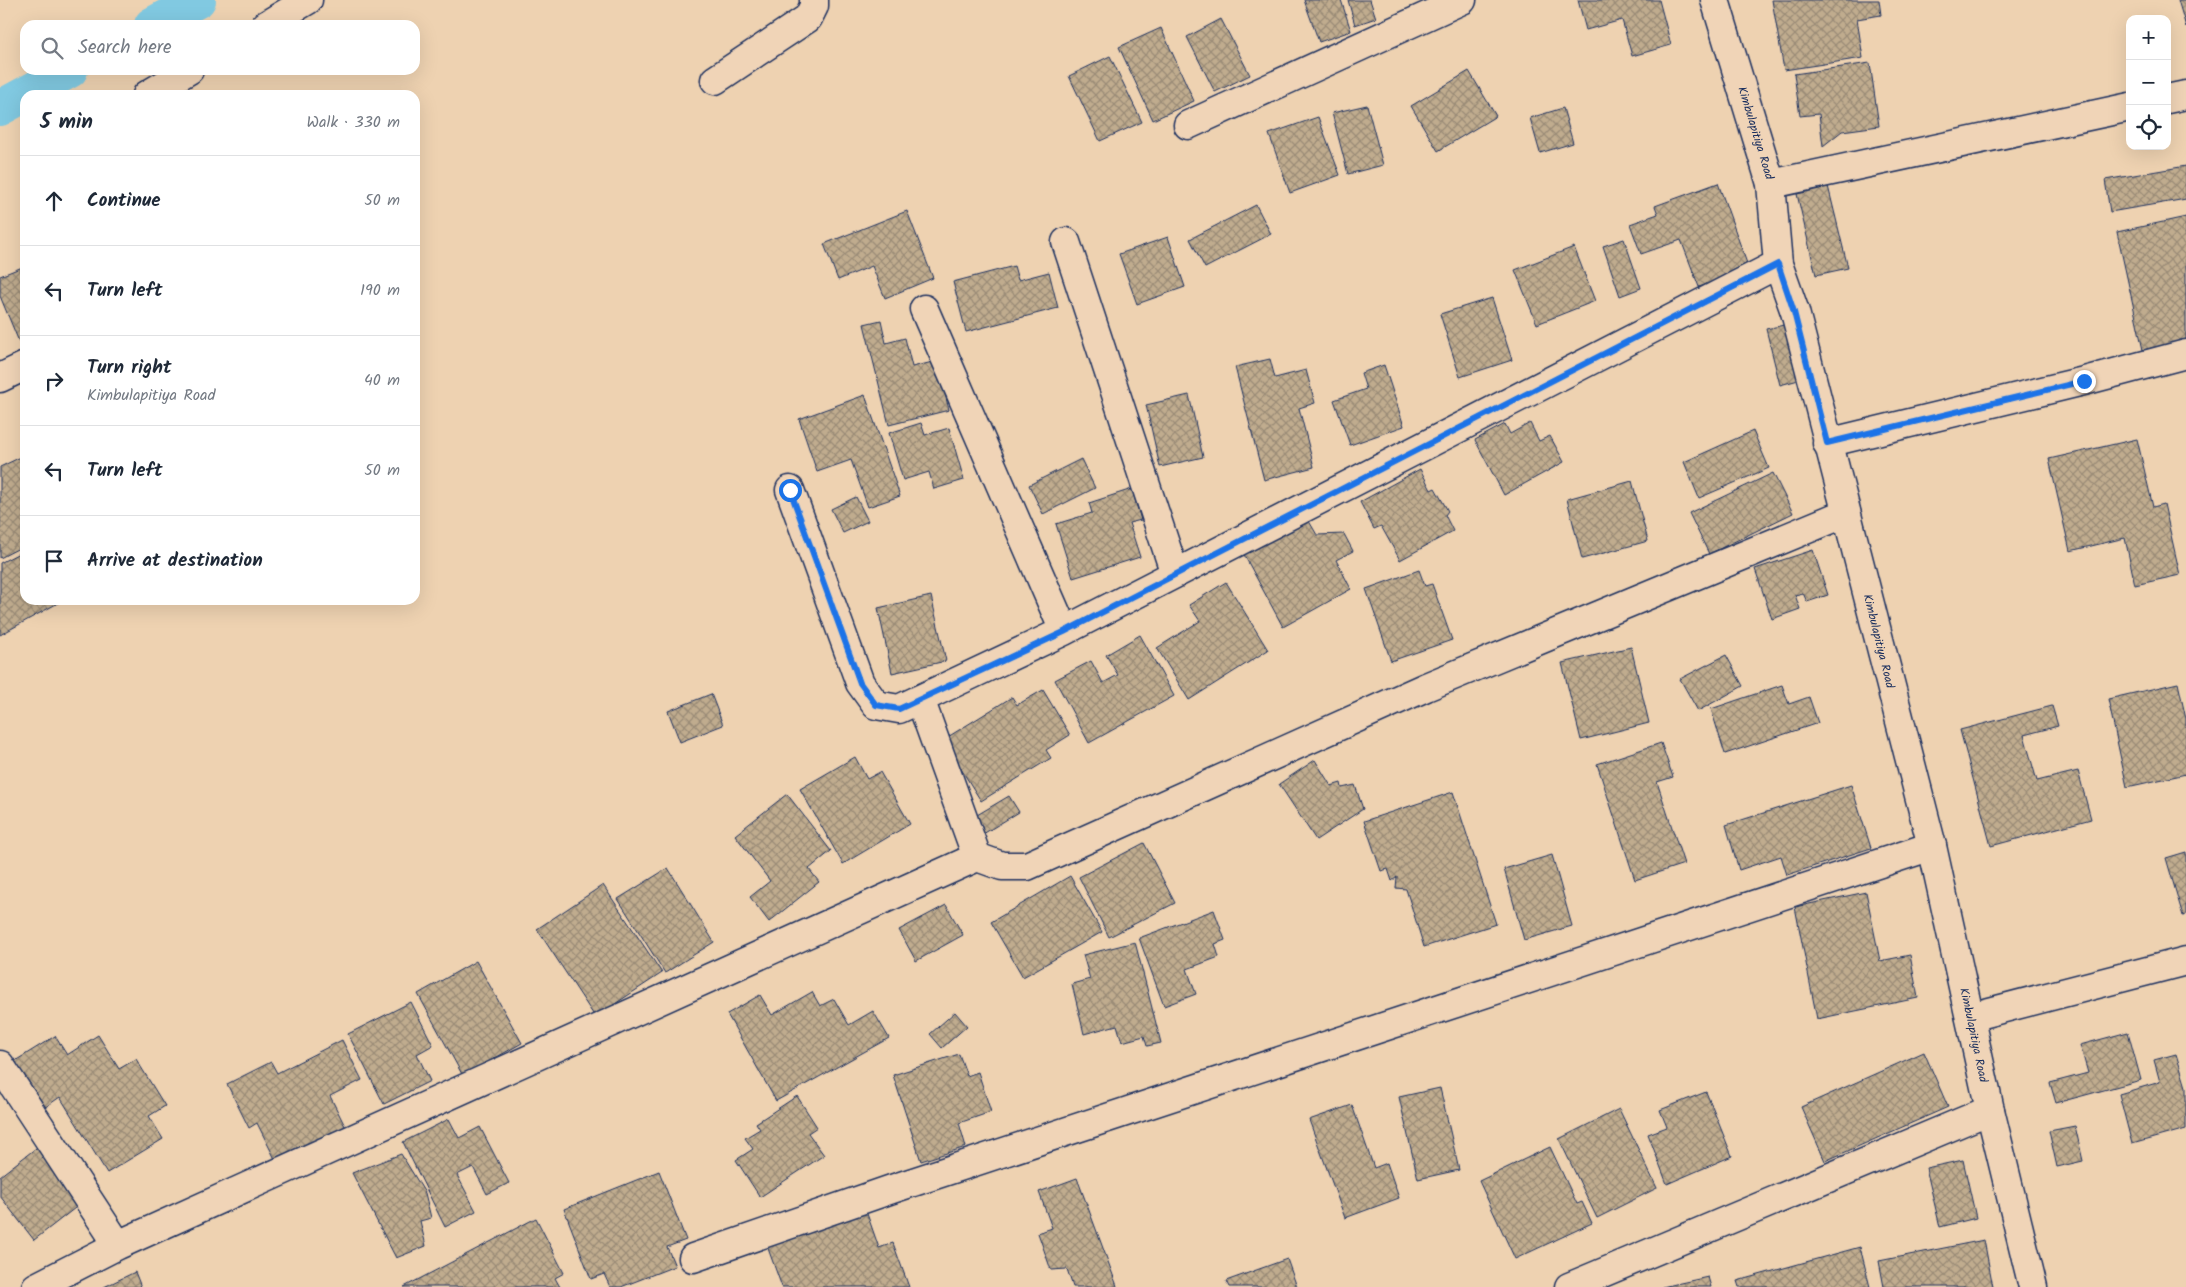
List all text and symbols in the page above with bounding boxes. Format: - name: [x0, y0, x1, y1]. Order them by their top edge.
- map controls: [2126, 15, 2171, 150]
- button: +: [2126, 15, 2171, 60]
- search box: [20, 20, 420, 75]
- text: Search here: [78, 33, 172, 63]
- icon: search: [38, 34, 66, 62]
- button: −: [2126, 60, 2171, 105]
- street label: Kimbulapitiya Road: [1732, 84, 1779, 183]
- button: locate: [2126, 105, 2171, 150]
- text: 5 min: [40, 106, 93, 139]
- text: Walk · 330 m: [307, 110, 400, 135]
- text: Continue: [87, 186, 160, 216]
- icon: ahead: [40, 187, 68, 215]
- text: 50 m: [364, 188, 400, 213]
- text: Turn left: [87, 276, 162, 306]
- icon: left: [40, 277, 68, 305]
- text: 190 m: [360, 278, 400, 303]
- text: Turn right: [87, 353, 172, 383]
- icon: right: [40, 367, 68, 395]
- text: 40 m: [364, 368, 400, 393]
- route end: [2073, 370, 2096, 393]
- text: Kimbulapitiya Road: [87, 383, 215, 408]
- text: Turn left: [87, 456, 162, 486]
- icon: left: [40, 457, 68, 485]
- text: 50 m: [364, 458, 400, 483]
- route start: [779, 479, 802, 502]
- text: Arrive at destination: [87, 546, 263, 576]
- icon: arrive: [40, 547, 68, 575]
- street label: Kimbulapitiya Road: [1858, 592, 1900, 691]
- street label: Kimbulapitiya Road: [1954, 986, 1993, 1085]

